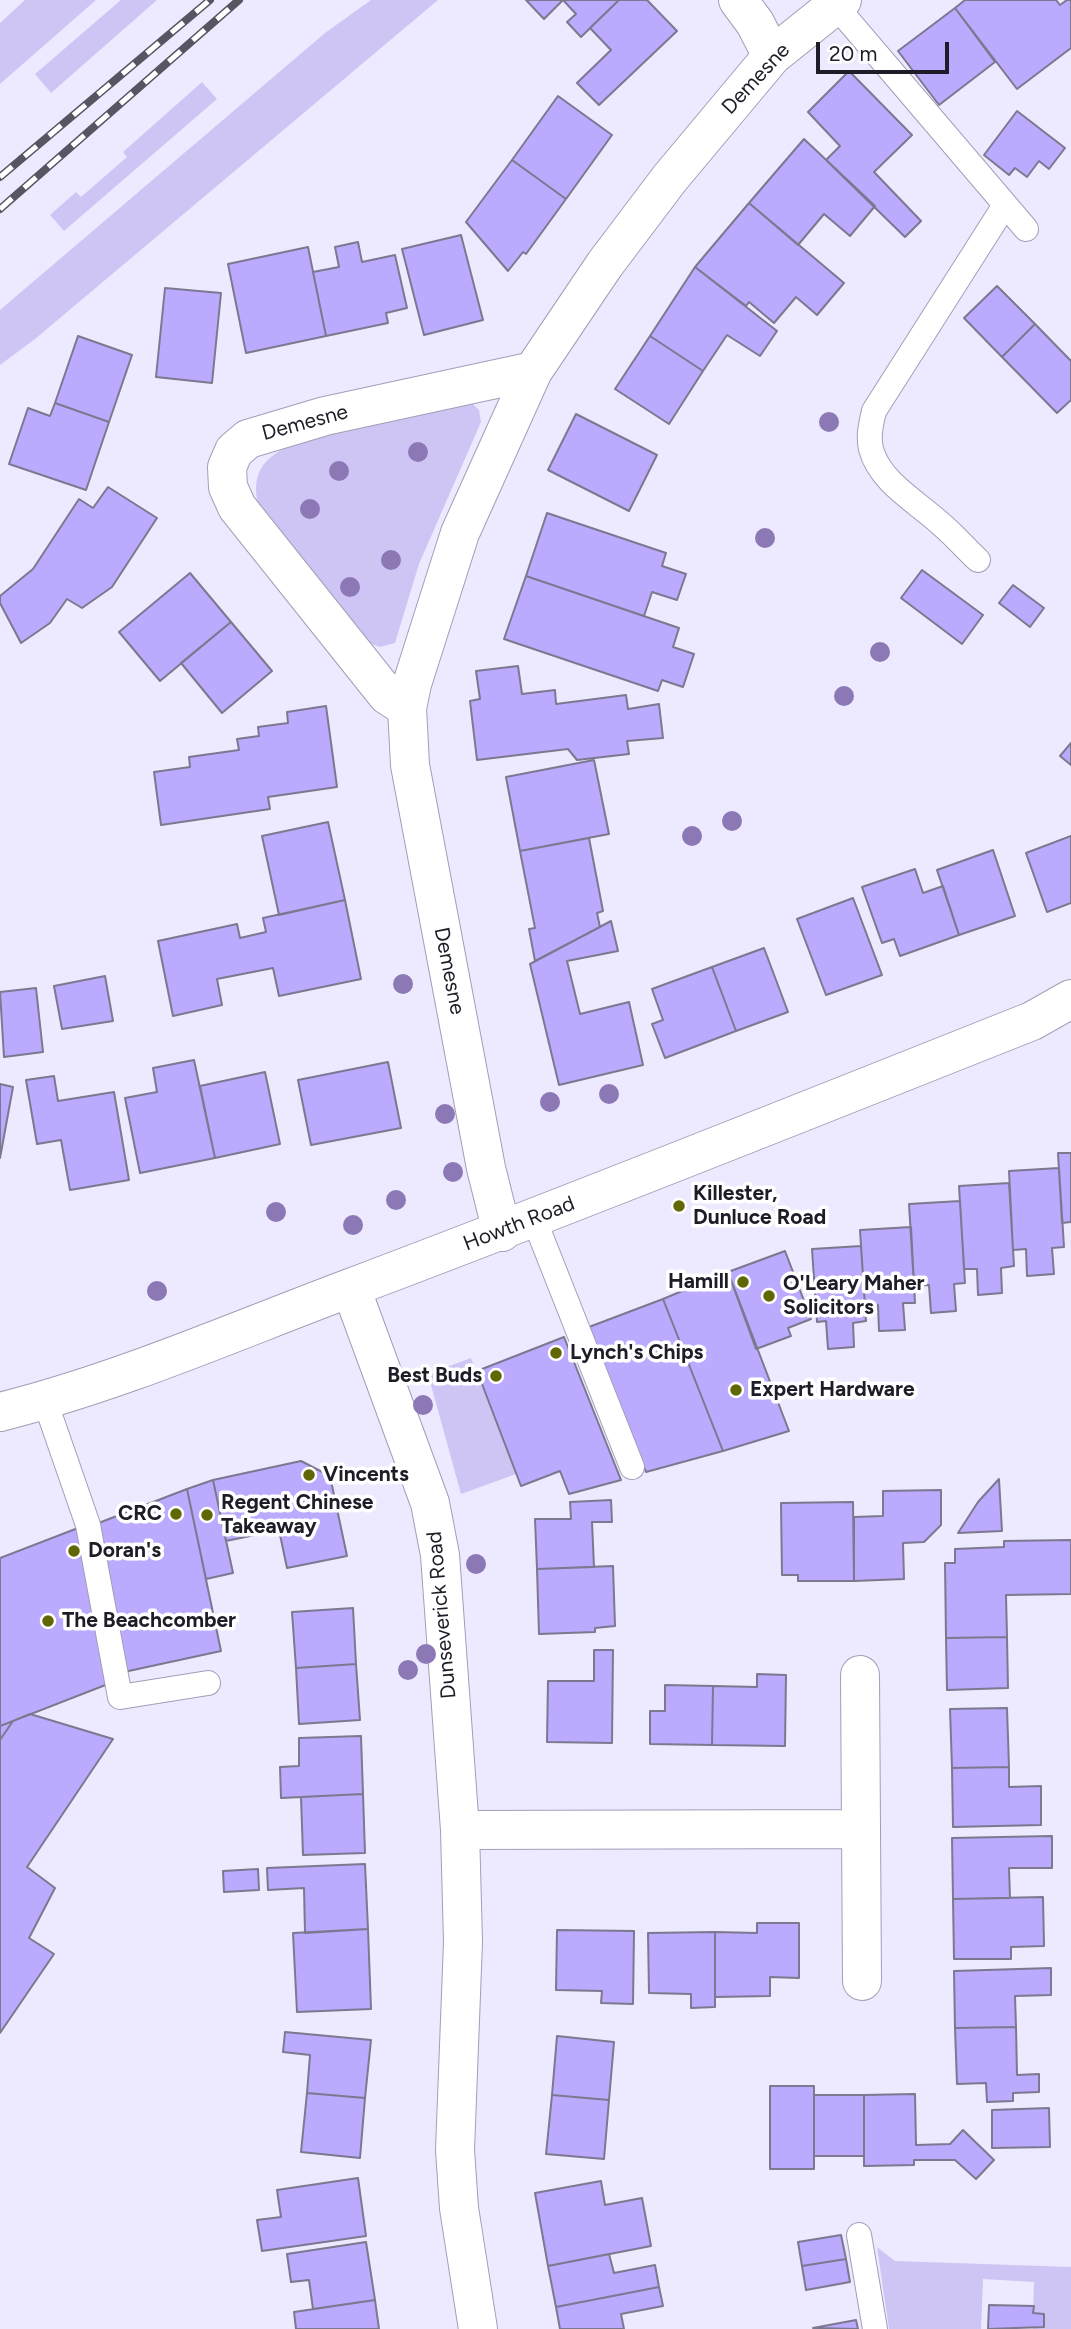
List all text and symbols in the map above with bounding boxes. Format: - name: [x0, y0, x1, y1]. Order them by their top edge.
- scale bar: [819, 28, 952, 72]
- street label: Demesne: [717, 38, 795, 120]
- text: 20 m: [829, 41, 877, 66]
- street label: Demesne: [259, 399, 351, 447]
- street label: Demesne: [428, 925, 470, 1017]
- place label: Killester, Dunluce Road: [693, 1181, 826, 1231]
- street label: Howth Road: [460, 1191, 578, 1257]
- marker: Killester, Dunluce Road: [671, 1198, 687, 1214]
- place label: Hamill: [668, 1269, 729, 1295]
- place label: O'Leary Maher Solicitors: [783, 1271, 925, 1321]
- marker: Hamill: [735, 1274, 751, 1290]
- marker: O'Leary Maher Solicitors: [761, 1288, 777, 1304]
- place label: Lynch's Chips: [570, 1340, 703, 1366]
- marker: Lynch's Chips: [548, 1345, 564, 1361]
- place label: Best Buds: [387, 1363, 482, 1389]
- marker: Best Buds: [488, 1368, 504, 1384]
- place label: Expert Hardware: [750, 1377, 915, 1403]
- marker: Expert Hardware: [728, 1382, 744, 1398]
- place label: Vincents: [323, 1462, 409, 1488]
- marker: Vincents: [301, 1467, 317, 1483]
- place label: Regent Chinese Takeaway: [221, 1490, 373, 1540]
- place label: CRC: [118, 1501, 162, 1527]
- marker: CRC: [168, 1506, 184, 1522]
- marker: Regent Chinese Takeaway: [199, 1507, 215, 1523]
- street label: Dunseverick Road: [422, 1530, 462, 1700]
- place label: Doran's: [88, 1538, 161, 1564]
- marker: Doran's: [66, 1543, 82, 1559]
- place label: The Beachcomber: [62, 1608, 236, 1634]
- marker: The Beachcomber: [40, 1613, 56, 1629]

